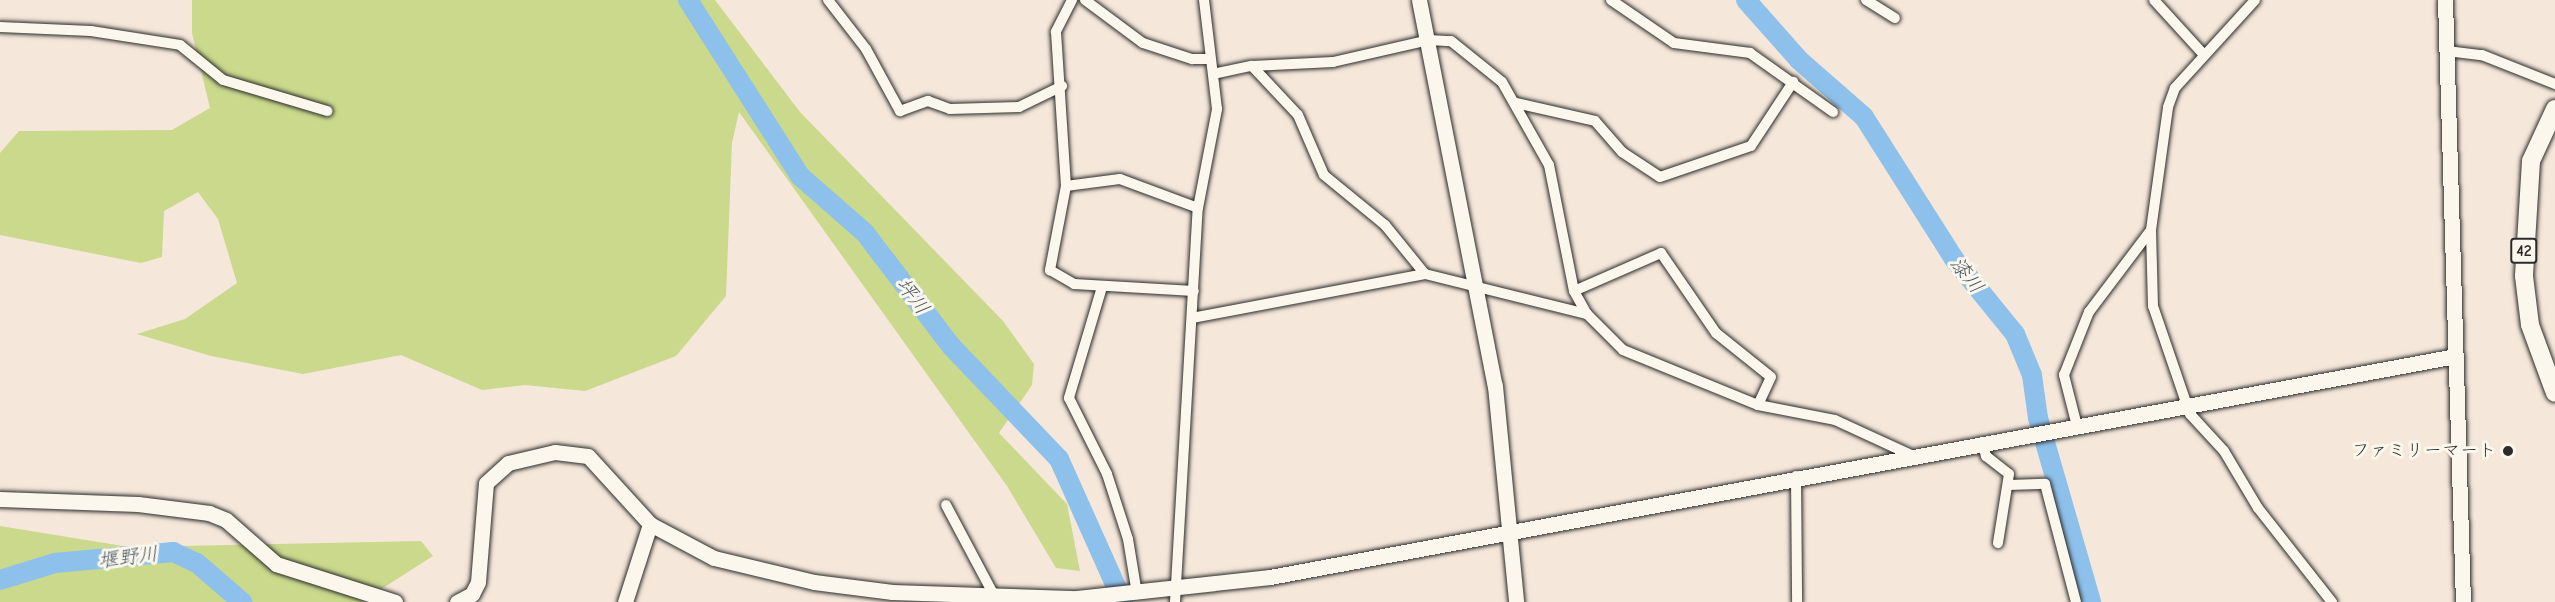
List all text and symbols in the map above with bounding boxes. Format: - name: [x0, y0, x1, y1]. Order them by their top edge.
- road number: 42: [2509, 238, 2539, 264]
- water label: 漆川: [1945, 252, 1989, 298]
- water label: 坪川: [891, 273, 935, 319]
- place label: ファミリーマート: [2352, 440, 2496, 462]
- marker: ファミリーマート: [2501, 444, 2515, 458]
- water label: 堰野川: [97, 541, 159, 573]

